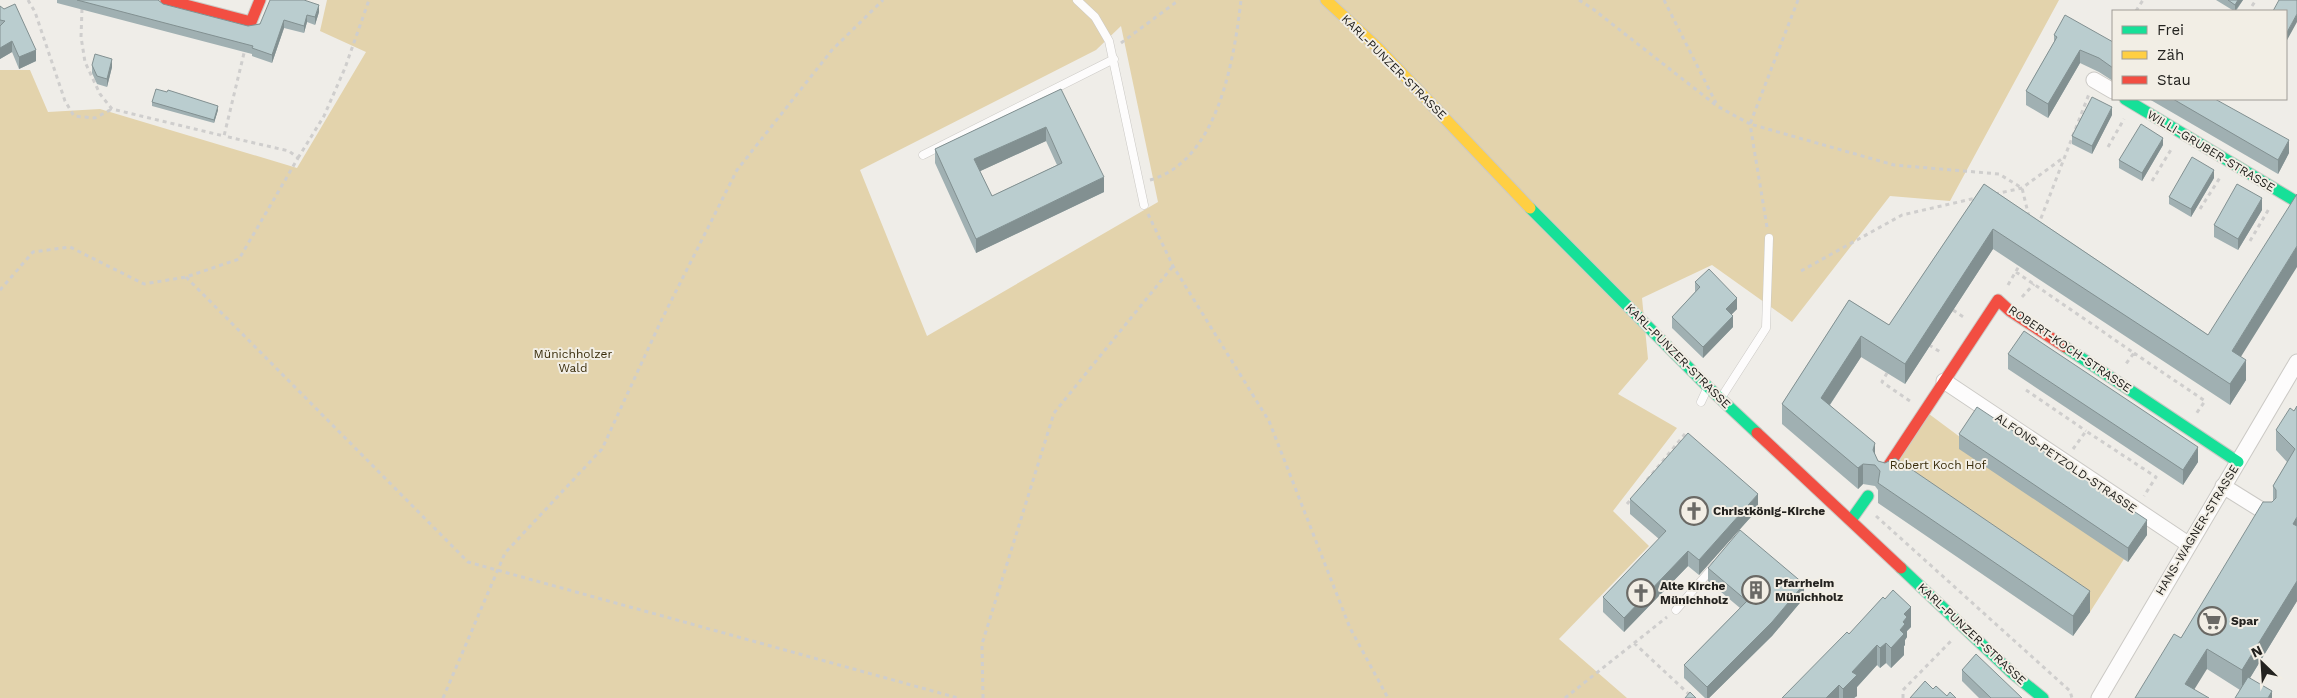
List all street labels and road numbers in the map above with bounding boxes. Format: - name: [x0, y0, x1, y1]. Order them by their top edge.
- street label: KARL-PUNZER-STRASSE: [1339, 12, 1450, 123]
- street label: WILLI-GRUBER-STRASSE: [2145, 107, 2278, 195]
- street label: KARL-PUNZER-STRASSE: [1623, 301, 1734, 412]
- street label: ROBERT-KOCH-STRASSE: [2006, 303, 2134, 396]
- street label: ALFONS-PETZOLD-STRASSE: [1993, 410, 2140, 516]
- street label: HANS-WAGNER-STRASSE: [2152, 462, 2242, 598]
- street label: KARL-PUNZER-STRASSE: [1915, 580, 2029, 688]

